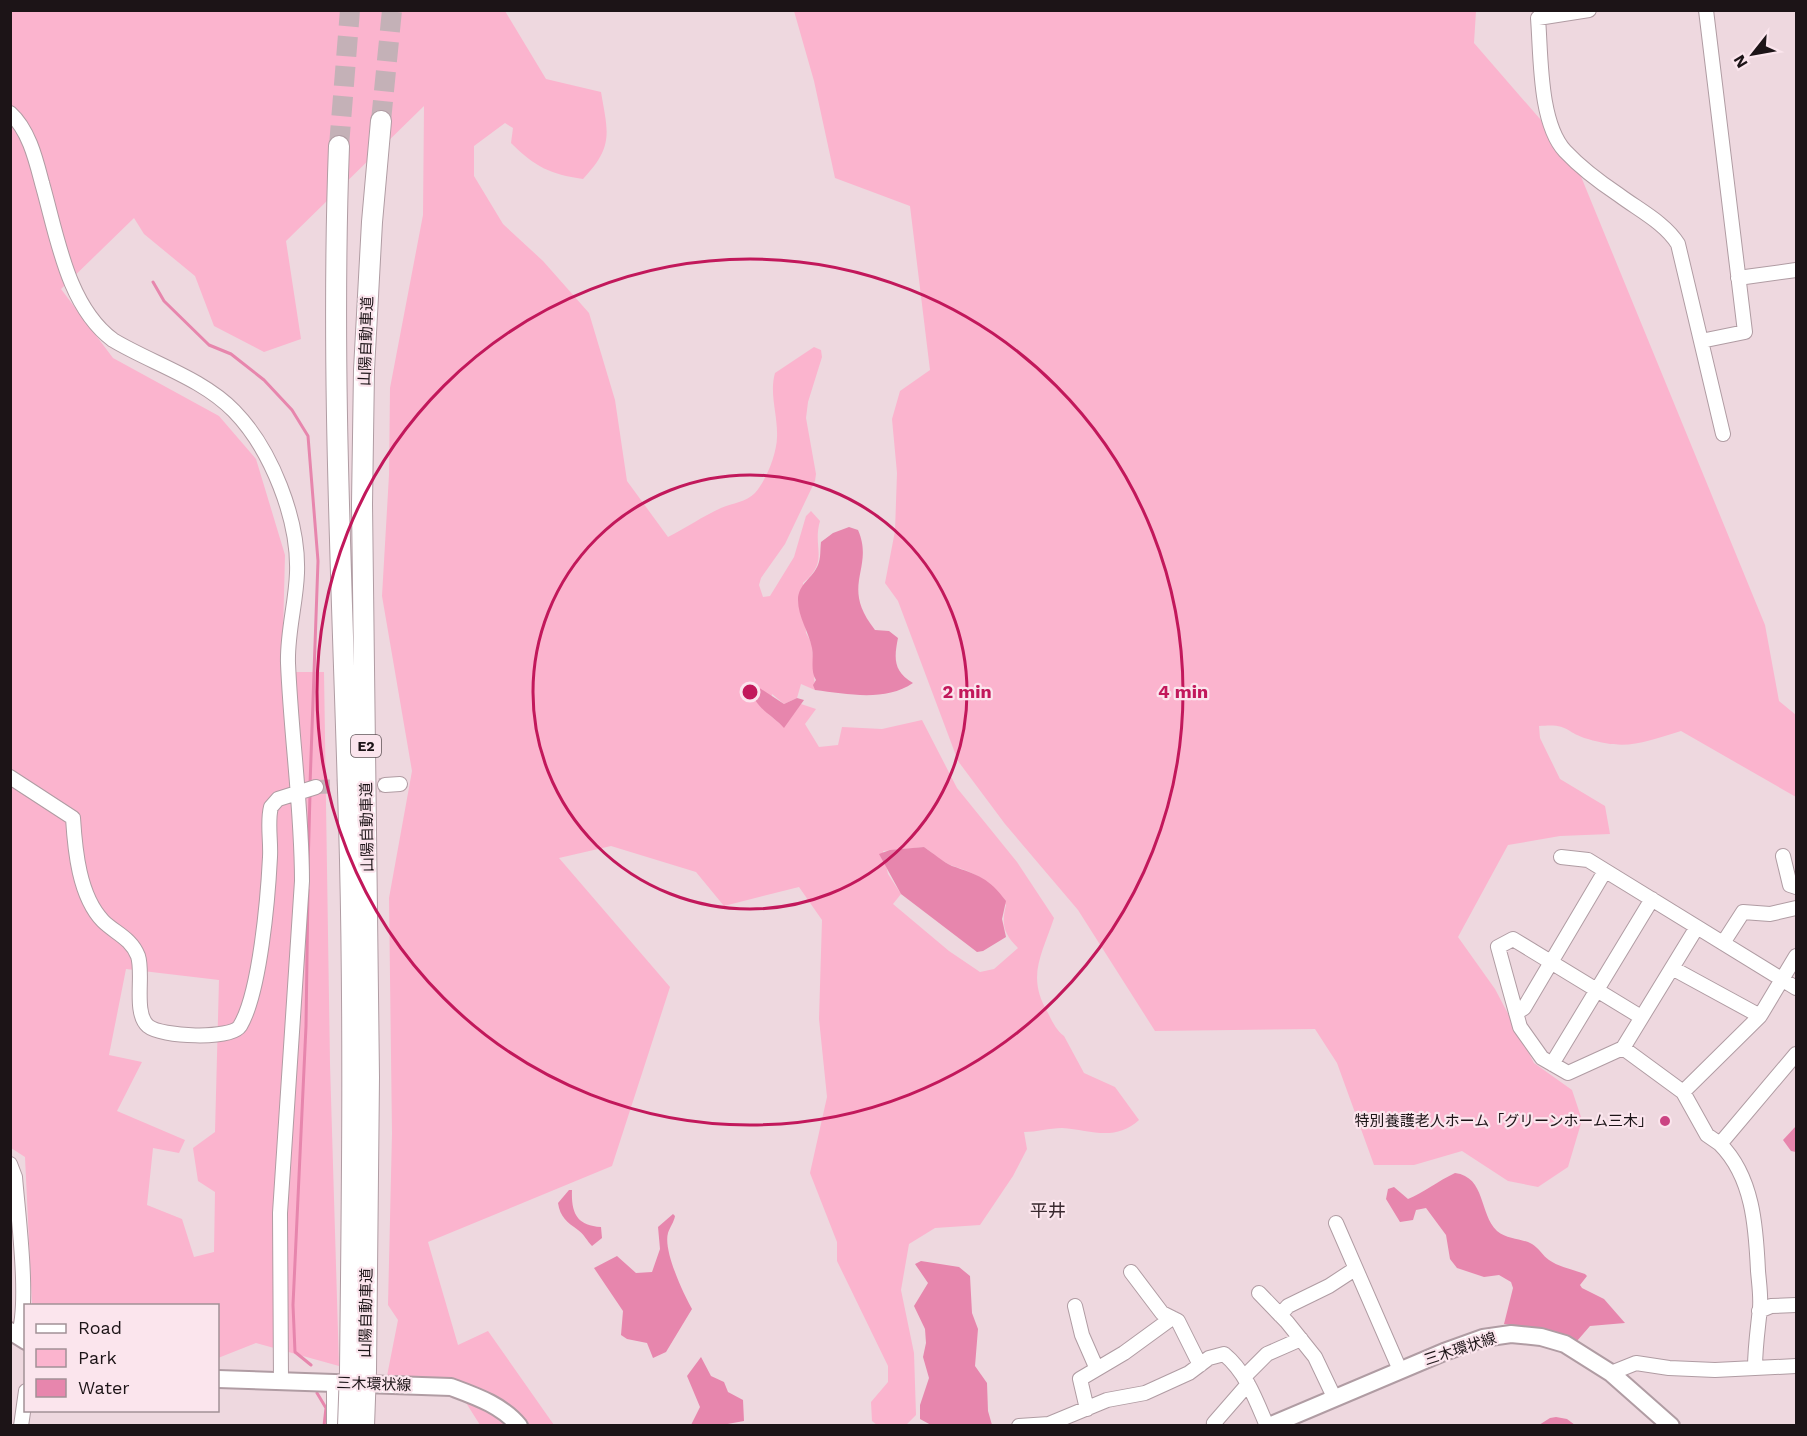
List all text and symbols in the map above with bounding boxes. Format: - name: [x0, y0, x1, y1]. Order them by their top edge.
- north arrow: [1723, 24, 1783, 84]
- text: N: [1729, 51, 1752, 71]
- street label: 山陽自動車道: [355, 296, 377, 386]
- text: 2 min: [942, 681, 992, 702]
- text: 4 min: [1158, 681, 1208, 702]
- centre of rings: [740, 682, 760, 702]
- road number: E2: [351, 735, 381, 757]
- street label: 山陽自動車道: [357, 782, 377, 872]
- place label: 特別養護老人ホーム「グリーンホーム三木」: [1355, 1112, 1653, 1130]
- marker: 特別養護老人ホーム「グリーンホーム三木」: [1658, 1114, 1672, 1128]
- district label: 平井: [1030, 1200, 1066, 1221]
- street label: 山陽自動車道: [356, 1268, 376, 1358]
- legend: [24, 1304, 219, 1412]
- text: Road: [78, 1317, 122, 1338]
- street label: 三木環状線: [1422, 1329, 1498, 1369]
- text: Park: [78, 1347, 117, 1368]
- street label: 三木環状線: [336, 1374, 412, 1394]
- text: Water: [78, 1377, 130, 1398]

